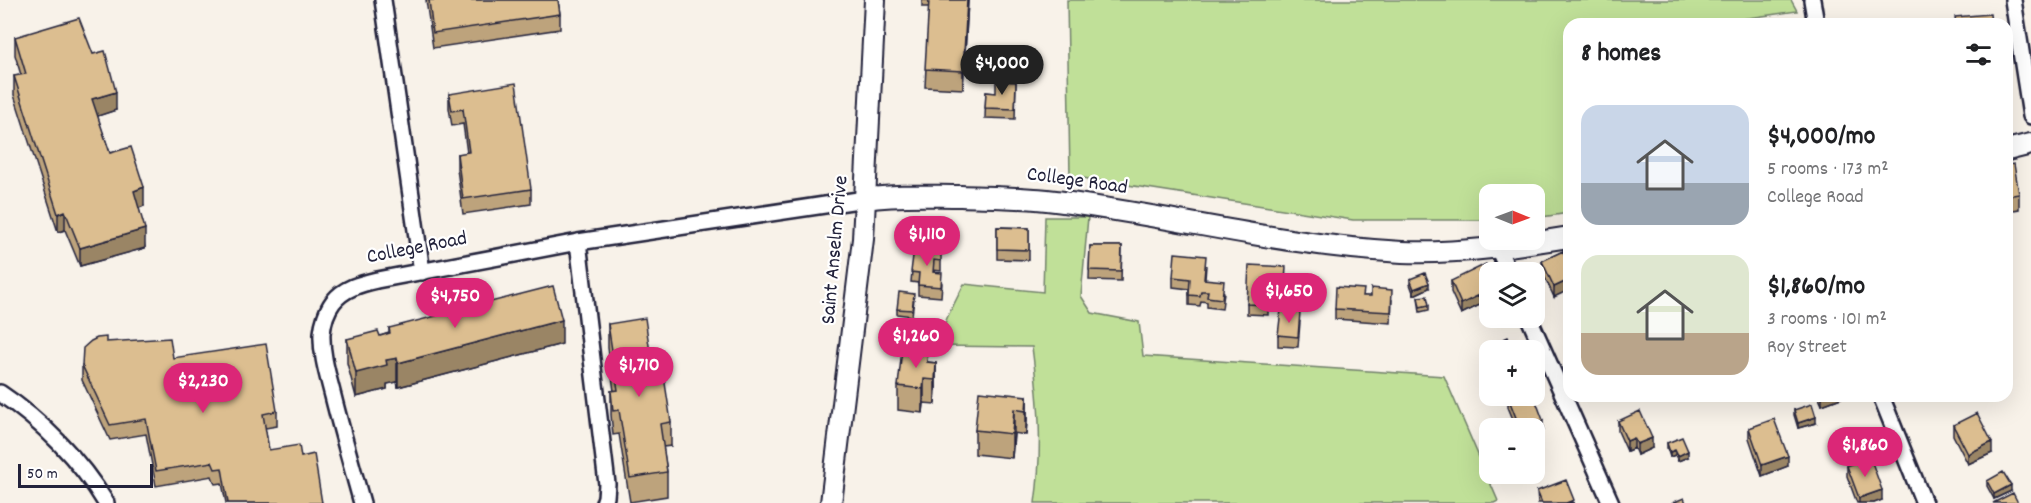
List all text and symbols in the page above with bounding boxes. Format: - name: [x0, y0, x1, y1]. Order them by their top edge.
- text: 8 homes: [1581, 36, 1661, 73]
- icon: filters: [1962, 38, 1995, 71]
- pin: $4,000: [953, 45, 1051, 96]
- text: $4,000: [975, 50, 1029, 78]
- text: $4,000/mo: [1767, 119, 1875, 156]
- icon: home: [1629, 129, 1701, 201]
- text: 5 rooms · 173 m²: [1767, 156, 1888, 184]
- street label: College Road: [1025, 160, 1129, 204]
- street label: Saint Anselm Drive: [815, 174, 857, 326]
- north arrow: [1479, 184, 1545, 250]
- map controls: [1479, 184, 1545, 484]
- text: College Road: [1767, 184, 1864, 212]
- pin: $1,110: [878, 216, 976, 267]
- text: $1,110: [908, 221, 946, 249]
- street label: College Road: [364, 225, 470, 273]
- button: layers: [1479, 262, 1545, 328]
- text: $1,860/mo: [1767, 269, 1865, 306]
- pin: $1,650: [1240, 273, 1338, 324]
- pin: $4,750: [406, 278, 504, 329]
- text: $1,650: [1265, 278, 1313, 306]
- icon: home: [1629, 279, 1701, 351]
- text: $4,750: [430, 283, 480, 311]
- text: 3 rooms · 101 m²: [1767, 306, 1887, 334]
- pin: $1,260: [867, 318, 965, 369]
- text: $1,260: [892, 323, 940, 351]
- text: Roy Street: [1767, 334, 1847, 362]
- button: +: [1479, 340, 1545, 406]
- pin: $1,710: [590, 347, 688, 398]
- text: $1,710: [618, 352, 660, 380]
- pin: $2,230: [154, 363, 252, 414]
- text: $2,230: [177, 368, 229, 396]
- button: −: [1479, 418, 1545, 484]
- pin: $1,860: [1816, 427, 1914, 478]
- text: $1,860: [1841, 432, 1889, 460]
- scale bar: [18, 461, 153, 488]
- text: 50 m: [27, 463, 58, 486]

